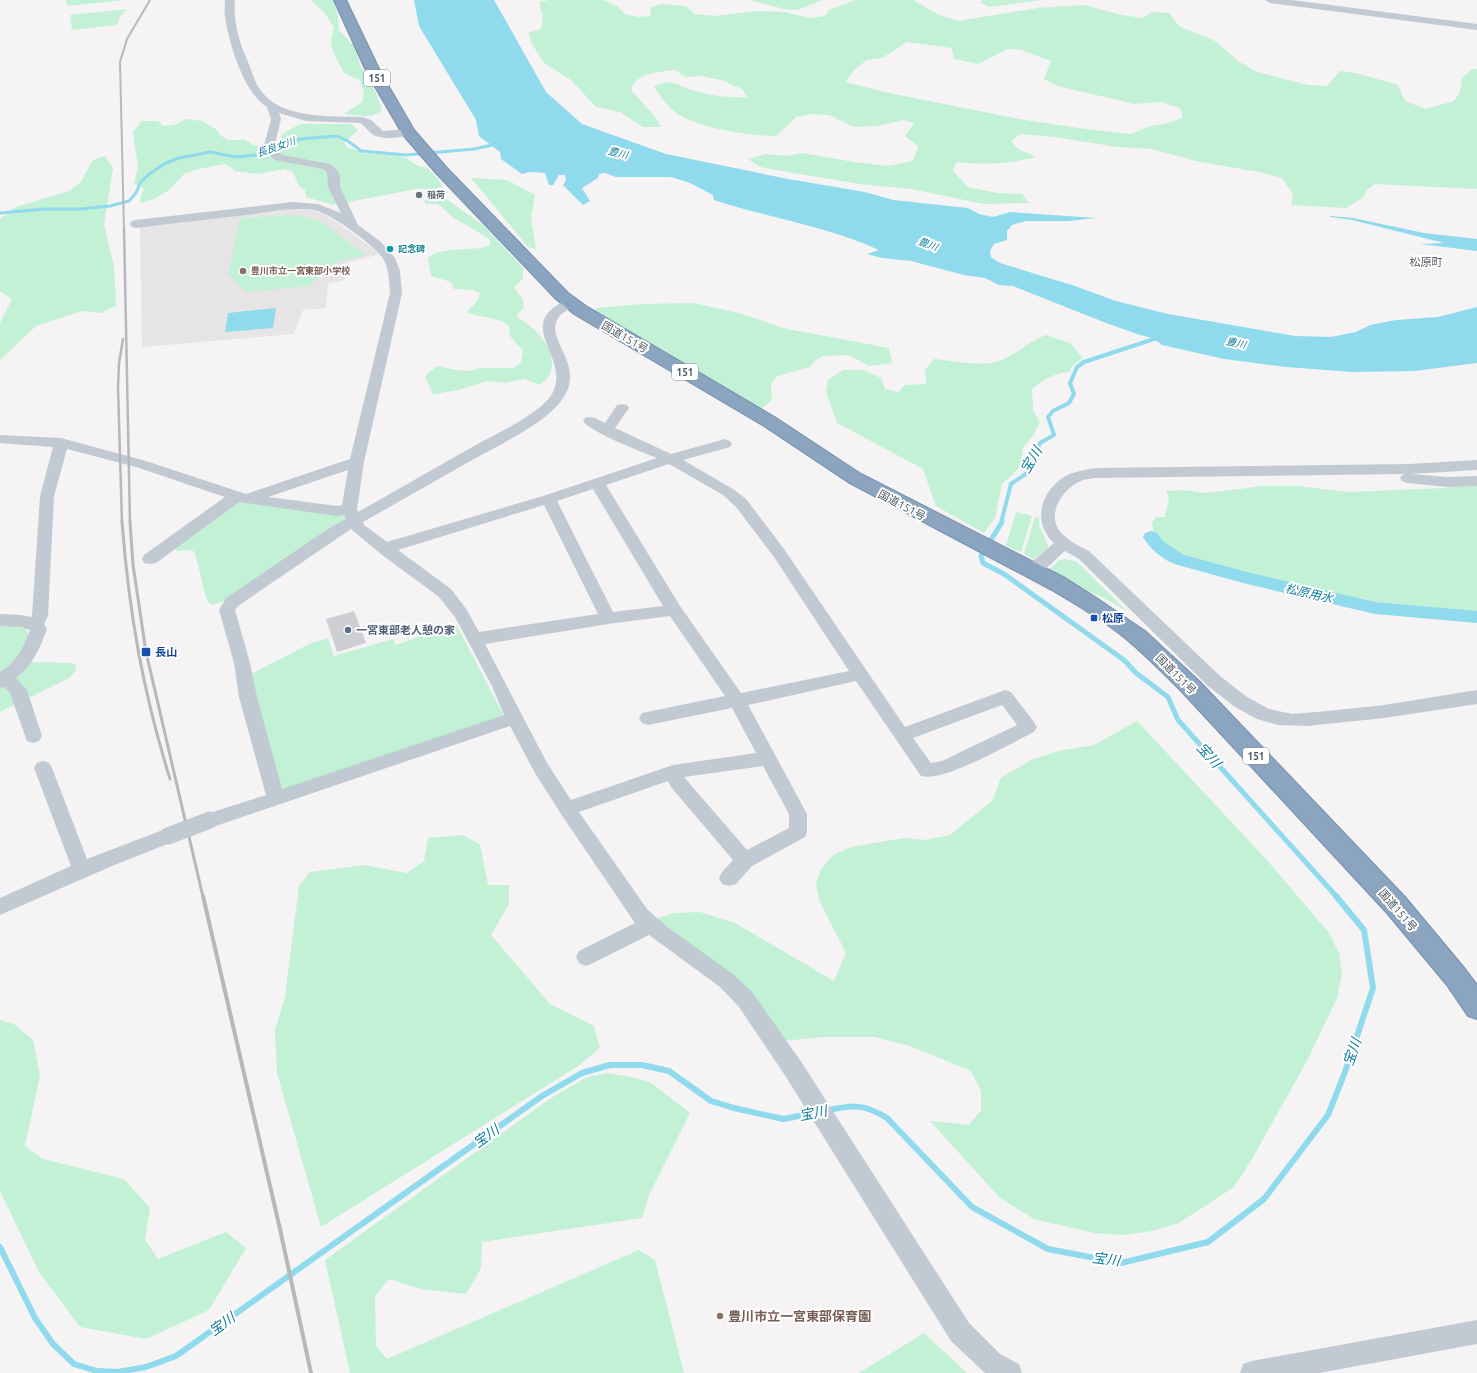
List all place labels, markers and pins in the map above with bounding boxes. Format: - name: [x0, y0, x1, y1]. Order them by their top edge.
- marker: 稲荷: [414, 190, 424, 200]
- place label: 稲荷: [427, 190, 445, 200]
- marker: 記念碑: [385, 244, 395, 254]
- place label: 記念碑: [398, 244, 425, 254]
- marker: 豊川市立一宮東部小学校: [238, 266, 248, 276]
- place label: 豊川市立一宮東部小学校: [251, 266, 351, 276]
- place label: 松原: [1102, 612, 1124, 624]
- marker: 松原: [1089, 613, 1099, 623]
- place label: 一宮東部老人憩の家: [356, 624, 455, 636]
- marker: 一宮東部老人憩の家: [343, 625, 353, 635]
- marker: 長山: [140, 646, 152, 658]
- place label: 長山: [155, 646, 177, 658]
- place label: 豊川市立一宮東部保育園: [728, 1309, 871, 1323]
- marker: 豊川市立一宮東部保育園: [715, 1311, 725, 1321]

